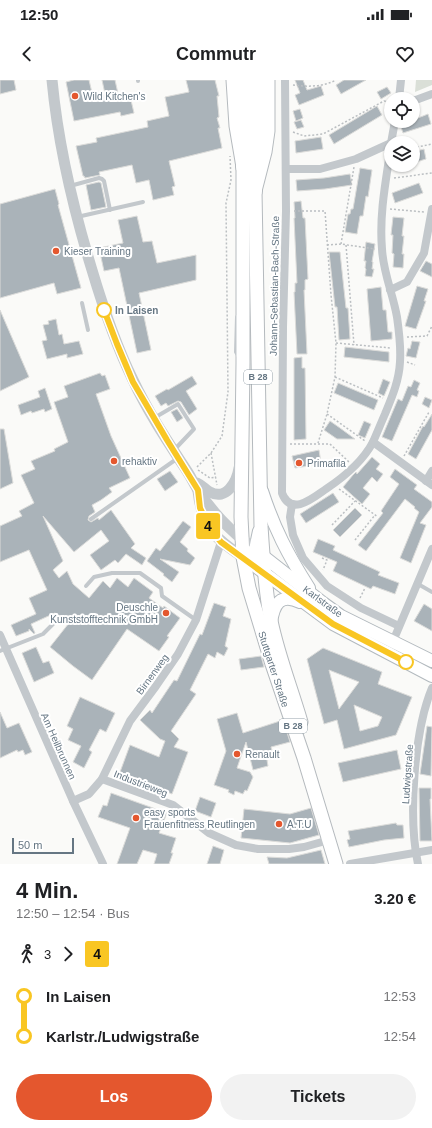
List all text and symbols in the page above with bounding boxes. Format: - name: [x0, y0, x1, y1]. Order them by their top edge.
- text: 12:50: [20, 6, 58, 23]
- icon: back: [16, 43, 38, 65]
- icon: heart: [394, 43, 416, 65]
- text: Commutr: [176, 44, 256, 64]
- marker: Wild Kitchen's: [70, 91, 80, 101]
- place label: Wild Kitchen's: [83, 91, 146, 102]
- map controls: [384, 92, 420, 172]
- button: locate: [384, 92, 420, 128]
- button: layers: [384, 136, 420, 172]
- street label: Johann-Sebastian-Bach-Straße: [268, 215, 281, 356]
- marker: Kieser Training: [51, 246, 61, 256]
- place label: Kieser Training: [64, 246, 131, 257]
- marker: In Laisen: [96, 302, 112, 318]
- place label: In Laisen: [115, 305, 158, 316]
- road number: B 28: [244, 370, 272, 384]
- marker: rehaktiv: [109, 456, 119, 466]
- place label: rehaktiv: [122, 456, 157, 467]
- marker: Primafila: [294, 458, 304, 468]
- place label: Primafila: [307, 458, 346, 469]
- line badge: 4: [195, 513, 221, 539]
- text: 4: [204, 518, 212, 534]
- street label: Karlstraße: [301, 583, 345, 620]
- place label: Deuschle Kunststofftechnik GmbH: [50, 602, 158, 625]
- marker: Deuschle Kunststofftechnik GmbH: [161, 608, 171, 618]
- street label: Stuttgarter Straße: [256, 630, 291, 709]
- street label: Birnenweg: [134, 652, 171, 697]
- unlabelled marker: [398, 654, 414, 670]
- street label: Am Heilbrunnen: [39, 711, 78, 781]
- road number: B 28: [279, 719, 307, 733]
- street label: Ludwigstraße: [400, 743, 415, 804]
- marker: Renault: [232, 749, 242, 759]
- place label: Renault: [245, 749, 280, 760]
- street label: Industrieweg: [112, 768, 169, 799]
- place label: easy sports Frauenfitness Reutlingen: [144, 807, 255, 830]
- marker: easy sports Frauenfitness Reutlingen: [131, 813, 141, 823]
- marker: A.T.U: [274, 819, 284, 829]
- place label: A.T.U: [287, 819, 311, 830]
- scale bar: [12, 836, 74, 855]
- text: 50 m: [18, 839, 42, 851]
- text: 4 Min.: [16, 878, 78, 903]
- text: 3.20 €: [374, 890, 416, 907]
- text: 12:50 – 12:54 · Bus: [16, 906, 129, 921]
- icon: walk: [16, 943, 38, 965]
- icon: forward: [57, 943, 79, 965]
- text: 4: [93, 946, 101, 962]
- text: 3: [44, 947, 51, 962]
- text: In Laisen: [46, 988, 111, 1005]
- text: 12:53: [383, 989, 416, 1004]
- text: Karlstr./Ludwigstraße: [46, 1028, 199, 1045]
- text: 12:54: [383, 1029, 416, 1044]
- button: Los: [16, 1074, 212, 1120]
- button: Tickets: [220, 1074, 416, 1120]

